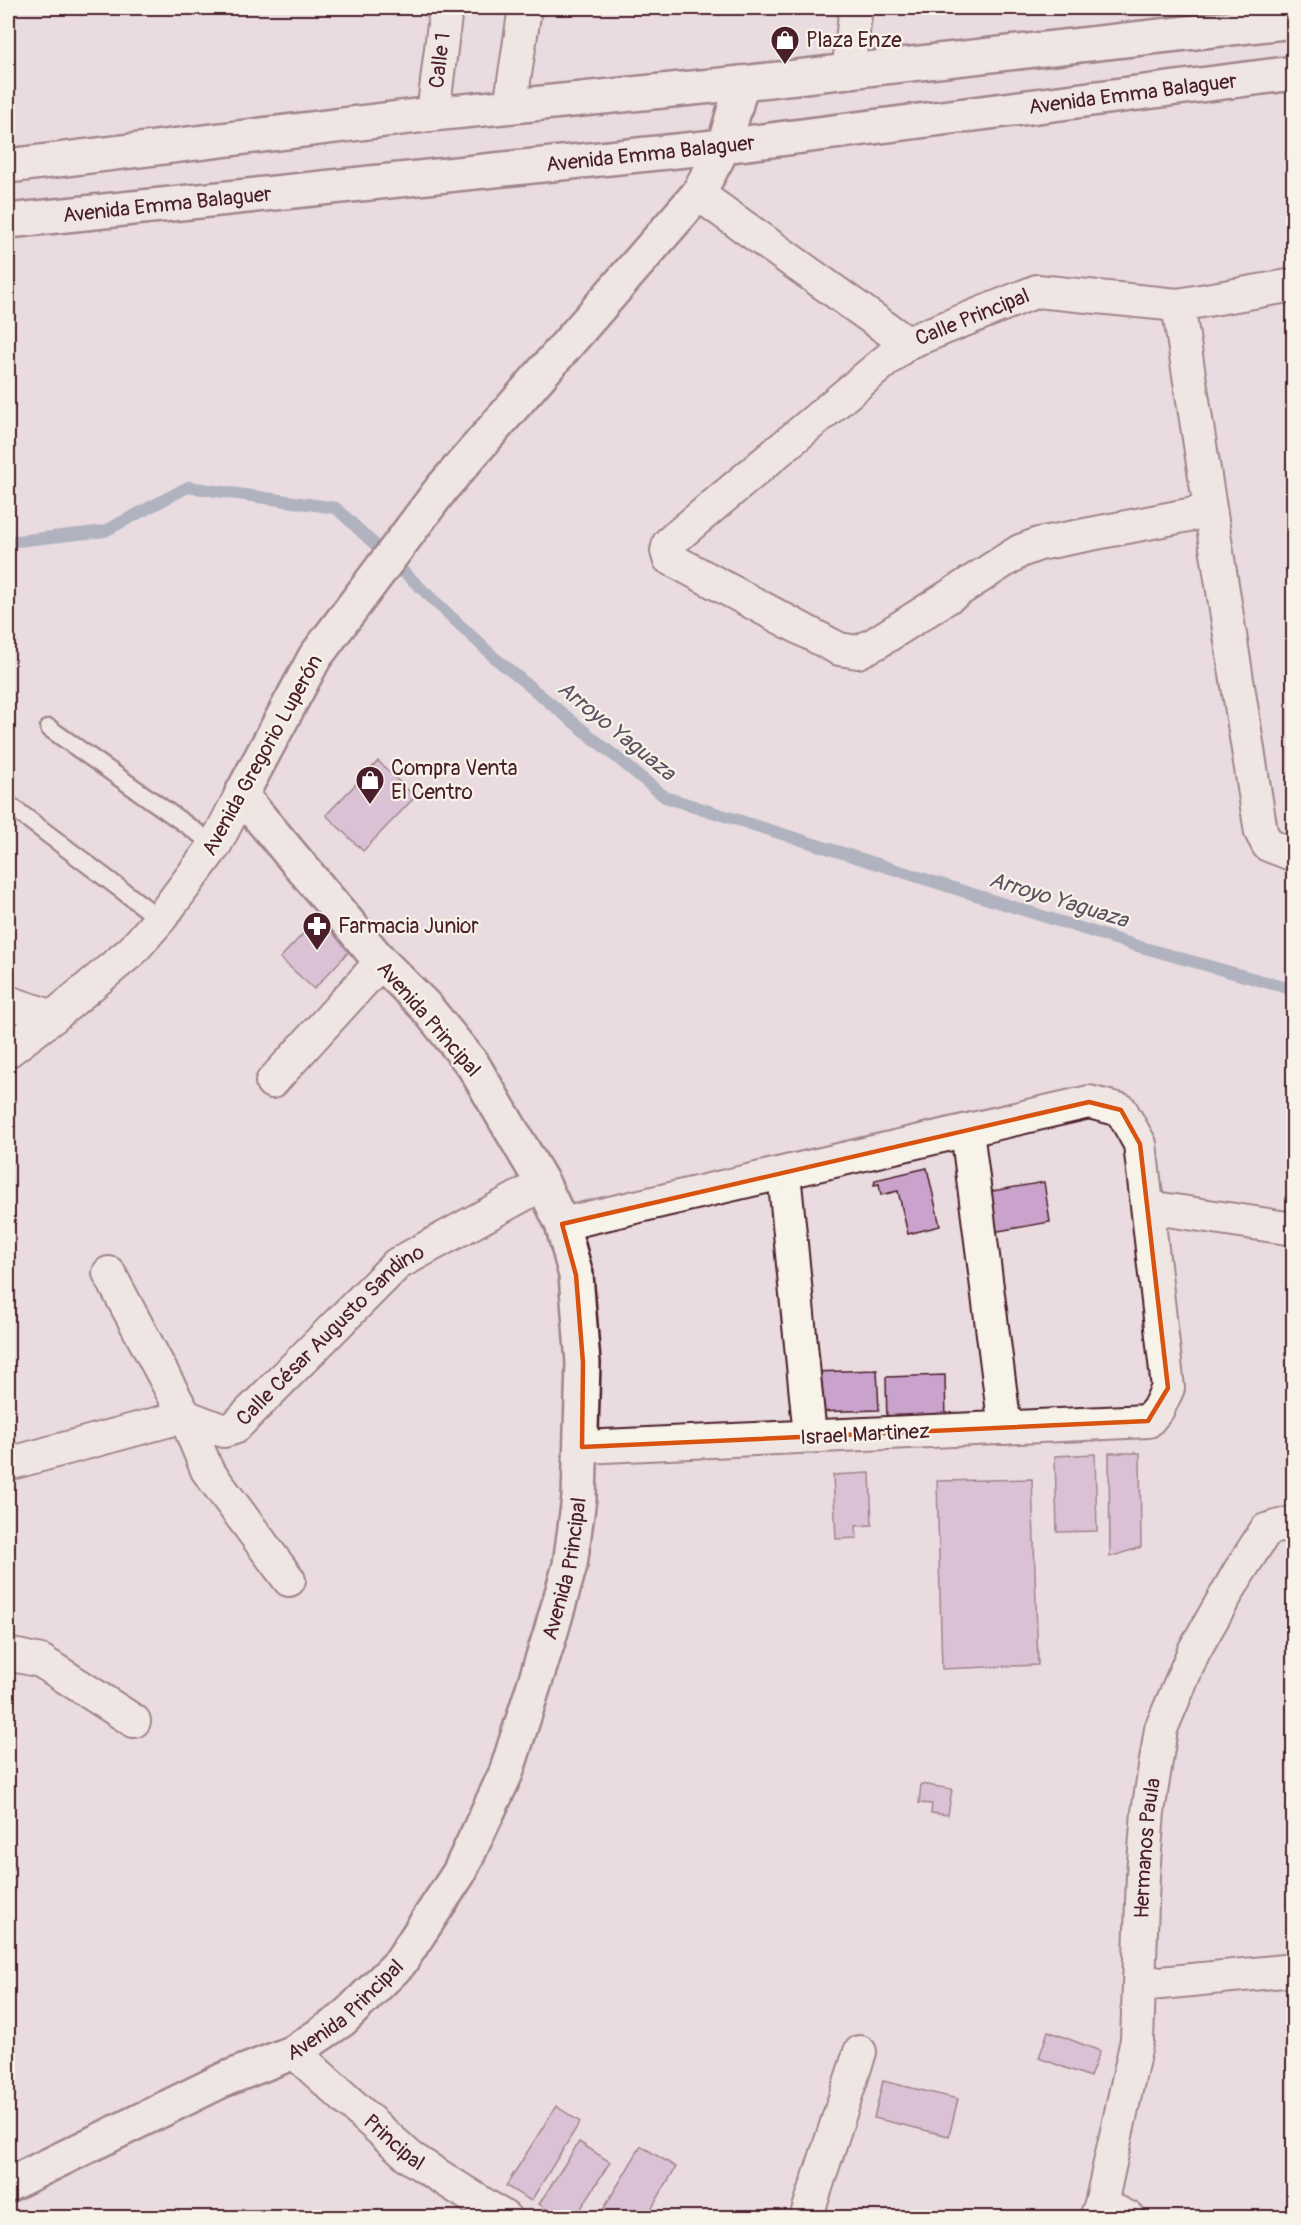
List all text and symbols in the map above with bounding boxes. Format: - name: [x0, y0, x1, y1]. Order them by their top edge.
- shop icon: Plaza Enze: [769, 24, 801, 66]
- place label: Plaza Enze: [806, 27, 902, 54]
- street label: Calle 1: [423, 31, 457, 90]
- street label: Avenida Emma Balaguer: [1027, 67, 1239, 121]
- street label: Avenida Emma Balaguer: [545, 129, 757, 179]
- street label: Avenida Emma Balaguer: [61, 180, 274, 229]
- street label: Calle Principal: [911, 282, 1034, 352]
- street label: Avenida Gregorio Luperón: [196, 650, 329, 861]
- water label: Arroyo Yaguaza: [552, 675, 682, 788]
- place label: Compra Venta El Centro: [391, 755, 517, 806]
- shop icon: Compra Venta El Centro: [354, 764, 386, 806]
- water label: Arroyo Yaguaza: [986, 866, 1133, 935]
- pharmacy icon: Farmacia Junior: [301, 910, 333, 952]
- place label: Farmacia Junior: [338, 913, 479, 940]
- street label: Avenida Principal: [371, 956, 486, 1083]
- street label: Calle César Augusto Sandino: [231, 1239, 429, 1432]
- street label: Israel Martinez: [799, 1418, 931, 1451]
- street label: Avenida Principal: [536, 1496, 593, 1643]
- street label: Hermanos Paula: [1128, 1776, 1167, 1919]
- street label: Avenida Principal: [283, 1954, 410, 2067]
- street label: Principal: [358, 2108, 430, 2177]

